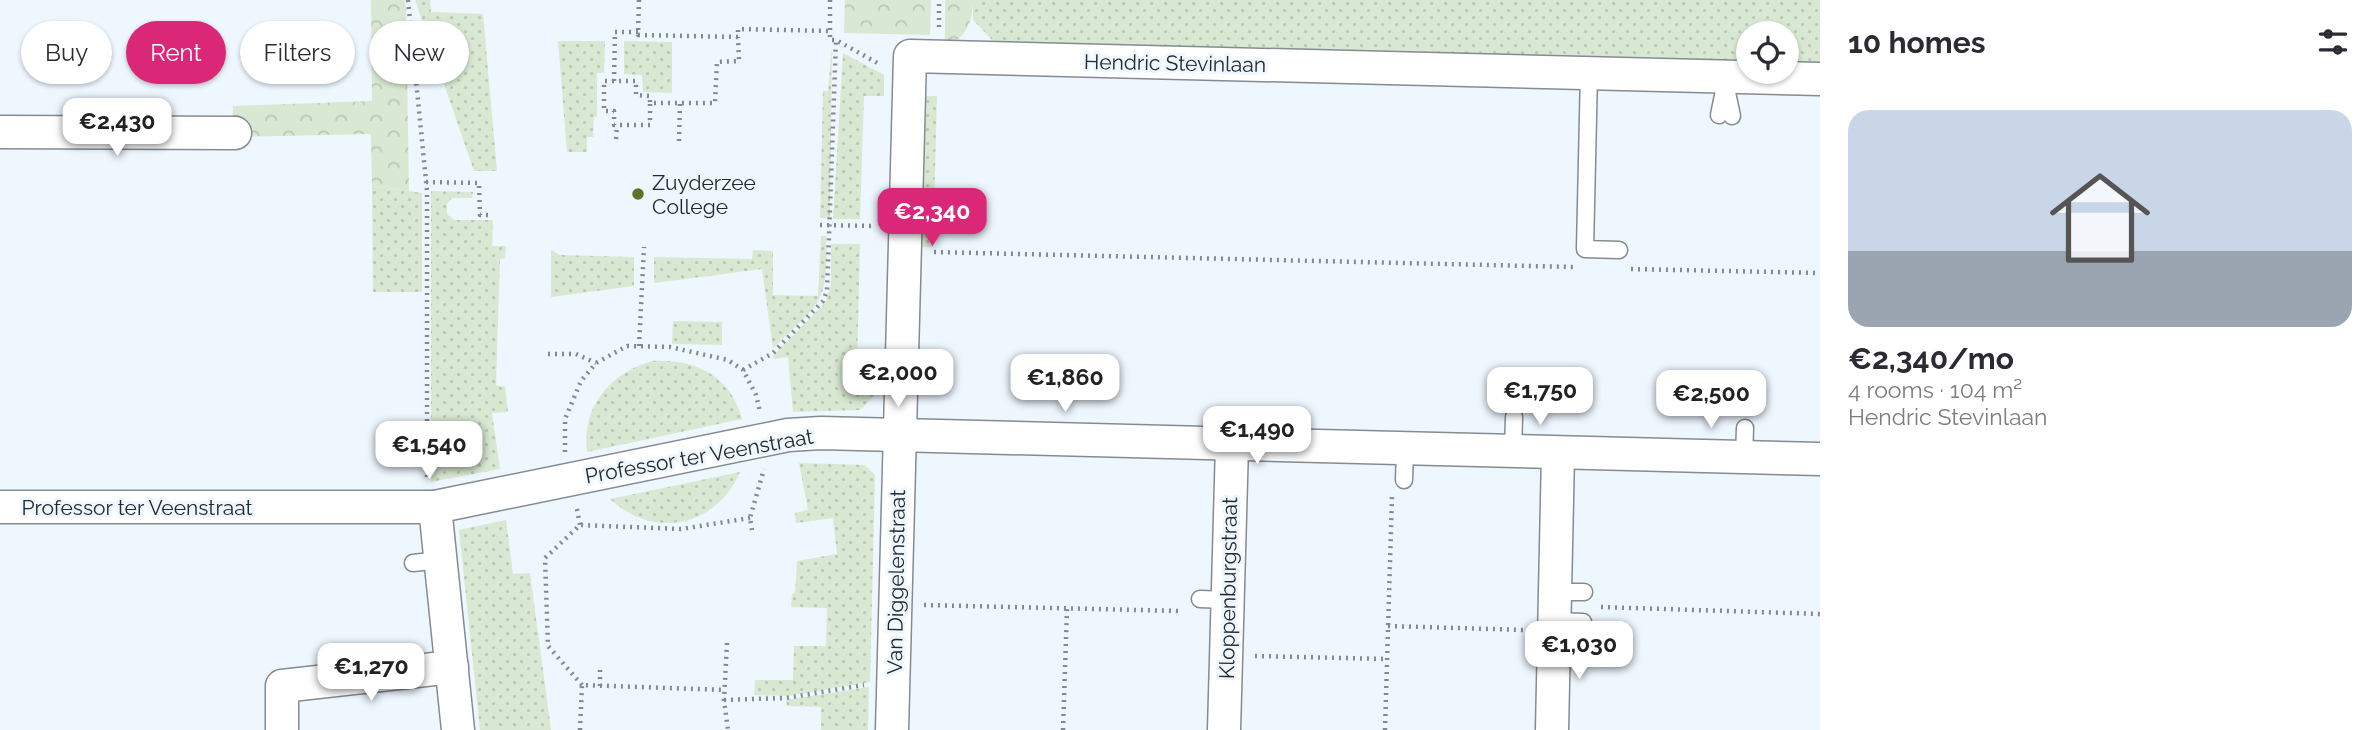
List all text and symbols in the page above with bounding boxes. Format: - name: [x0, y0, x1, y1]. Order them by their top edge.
- chip: Buy: [21, 21, 112, 84]
- chip: Rent: [126, 21, 226, 84]
- chip: Filters: [240, 21, 355, 84]
- chip: New: [369, 21, 469, 84]
- map controls: [1736, 21, 1799, 84]
- button: locate: [1736, 21, 1799, 84]
- icon: filters: [2314, 23, 2352, 61]
- text: 10 homes: [1848, 25, 1985, 60]
- street label: Hendric Stevinlaan: [1084, 49, 1266, 77]
- pin: €2,430: [60, 99, 174, 158]
- text: €2,430: [79, 107, 155, 134]
- icon: home: [2037, 155, 2163, 281]
- place label: Zuyderzee College: [652, 170, 756, 219]
- marker: Zuyderzee College: [630, 186, 646, 202]
- pin: €2,340: [875, 188, 989, 248]
- text: €2,340: [894, 197, 970, 224]
- text: €2,340/mo: [1848, 341, 2014, 376]
- pin: €2,000: [841, 350, 955, 409]
- pin: €1,860: [1008, 354, 1122, 414]
- text: €2,000: [858, 358, 938, 385]
- text: €1,860: [1026, 363, 1104, 390]
- pin: €1,750: [1483, 368, 1597, 427]
- pin: €2,500: [1654, 370, 1768, 430]
- text: €1,750: [1503, 376, 1577, 403]
- text: 4 rooms · 104 m²: [1848, 376, 2022, 403]
- text: €2,500: [1672, 379, 1750, 406]
- text: Hendric Stevinlaan: [1848, 403, 2047, 430]
- pin: €1,490: [1200, 406, 1314, 466]
- text: €1,490: [1219, 415, 1295, 442]
- pin: €1,540: [372, 421, 486, 481]
- street label: Professor ter Veenstraat: [583, 424, 815, 488]
- text: €1,540: [391, 430, 467, 457]
- street label: Van Diggelenstraat: [882, 489, 910, 675]
- street label: Professor ter Veenstraat: [21, 495, 253, 520]
- street label: Kloppenburgstraat: [1214, 497, 1242, 679]
- pin: €1,030: [1522, 622, 1636, 681]
- text: €1,030: [1541, 630, 1617, 657]
- pin: €1,270: [314, 644, 428, 703]
- text: €1,270: [333, 652, 409, 679]

